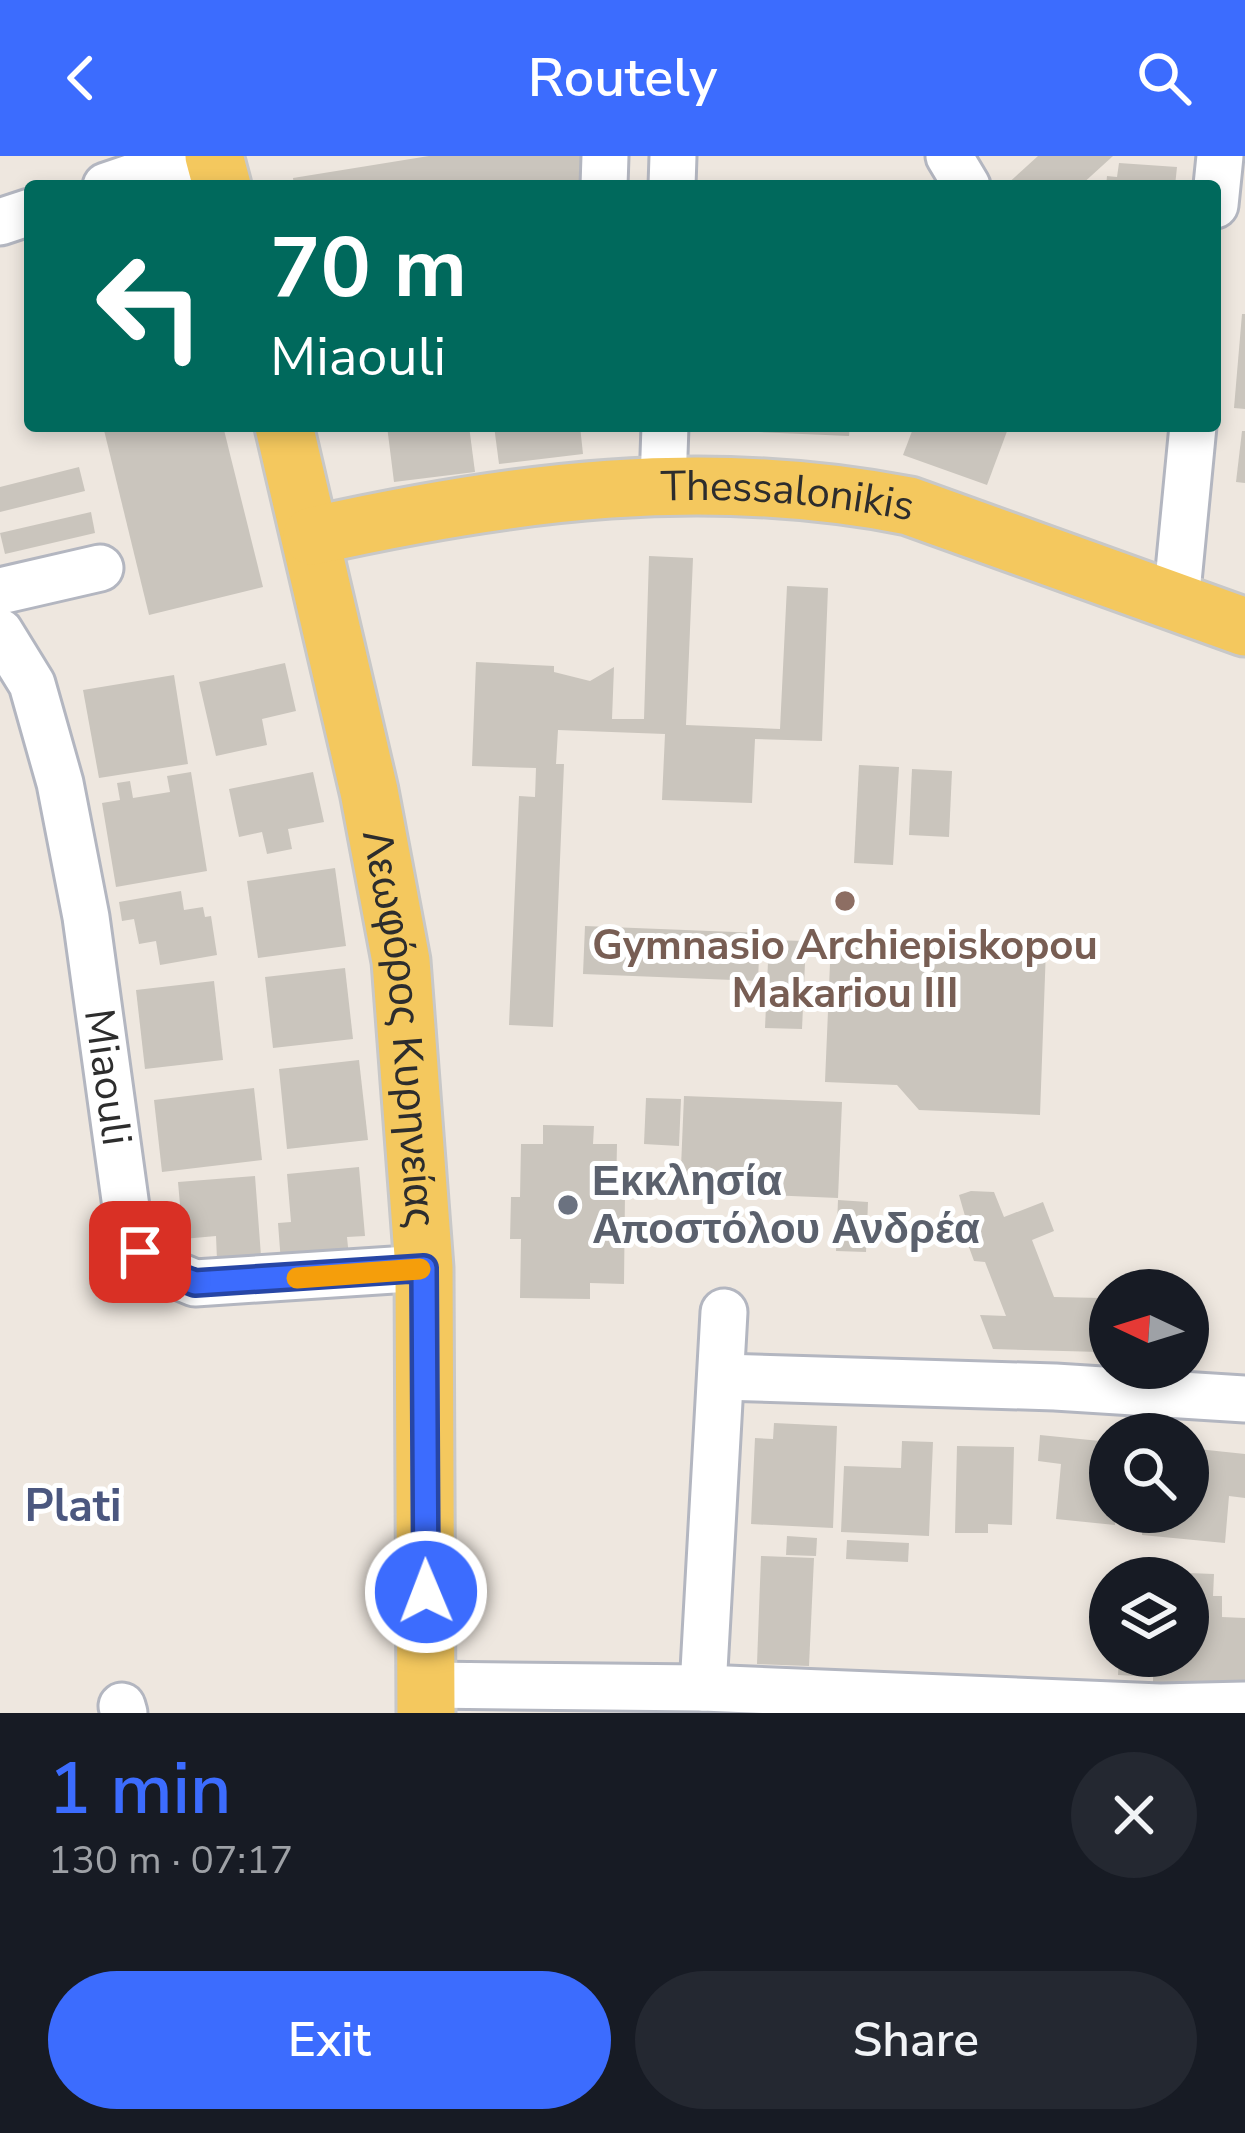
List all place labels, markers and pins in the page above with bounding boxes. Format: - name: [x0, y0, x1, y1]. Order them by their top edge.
- marker: Gymnasio Archiepiskopou Makariou III: [832, 888, 858, 914]
- place label: Gymnasio Archiepiskopou Makariou III: [592, 917, 1098, 1022]
- place label: Εκκλησία Αποστόλου Ανδρέα: [592, 1153, 980, 1258]
- marker: Εκκλησία Αποστόλου Ανδρέα: [555, 1192, 581, 1218]
- pin: [89, 1201, 191, 1303]

